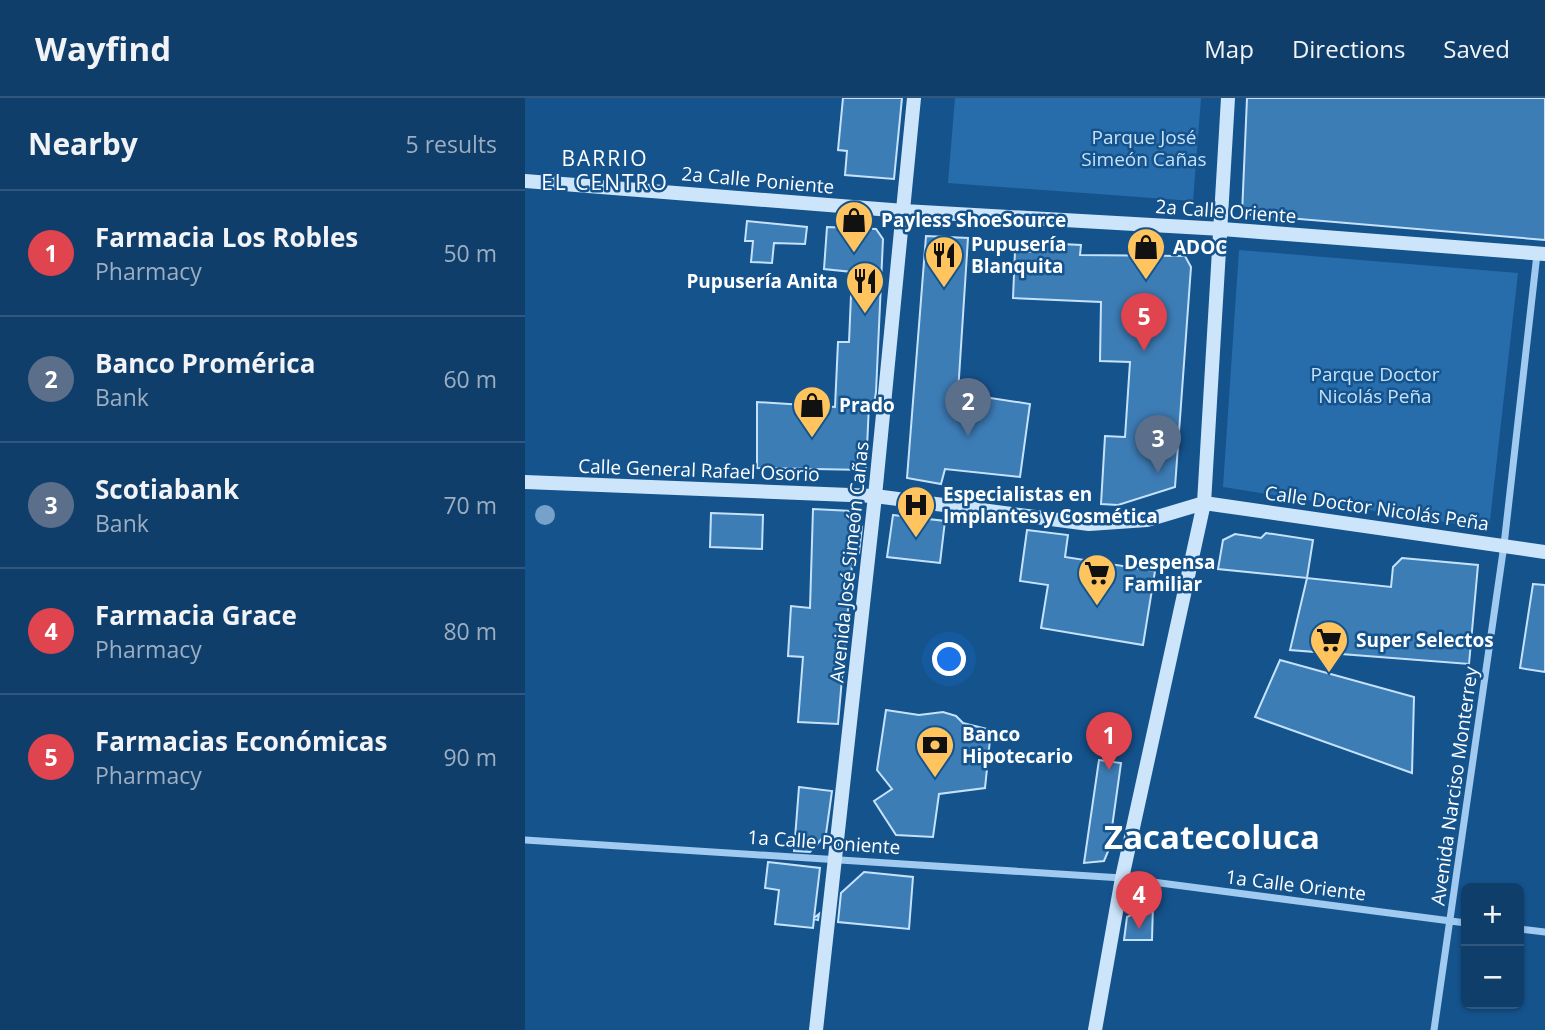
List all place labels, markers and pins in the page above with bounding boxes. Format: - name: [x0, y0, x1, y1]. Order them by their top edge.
- shop icon: Payless ShoeSource: [833, 199, 875, 254]
- place label: Payless ShoeSource: [881, 207, 1066, 233]
- shop icon: ADOC: [1125, 226, 1167, 281]
- place label: Pupusería Blanquita: [971, 231, 1067, 279]
- restaurant icon: Pupusería Blanquita: [923, 234, 965, 289]
- place label: ADOC: [1173, 234, 1227, 260]
- restaurant icon: Pupusería Anita: [844, 260, 886, 315]
- place label: Pupusería Anita: [686, 268, 838, 294]
- pin: 5: [1121, 293, 1167, 351]
- pin: 2: [945, 378, 991, 436]
- shop icon: Prado: [791, 384, 833, 439]
- place label: Prado: [839, 392, 895, 418]
- pin: 3: [1135, 415, 1181, 473]
- place label: Especialistas en Implantes y Cosmética: [943, 481, 1158, 529]
- hospital icon: Especialistas en Implantes y Cosmética: [895, 484, 937, 539]
- place label: Despensa Familiar: [1124, 549, 1215, 597]
- supermarket icon: Despensa Familiar: [1076, 552, 1118, 607]
- supermarket icon: Super Selectos: [1308, 619, 1350, 674]
- place label: Super Selectos: [1356, 627, 1494, 653]
- pin: 1: [1086, 712, 1132, 770]
- place label: Banco Hipotecario: [962, 721, 1073, 769]
- bank icon: Banco Hipotecario: [914, 724, 956, 779]
- pin: 4: [1116, 871, 1162, 929]

